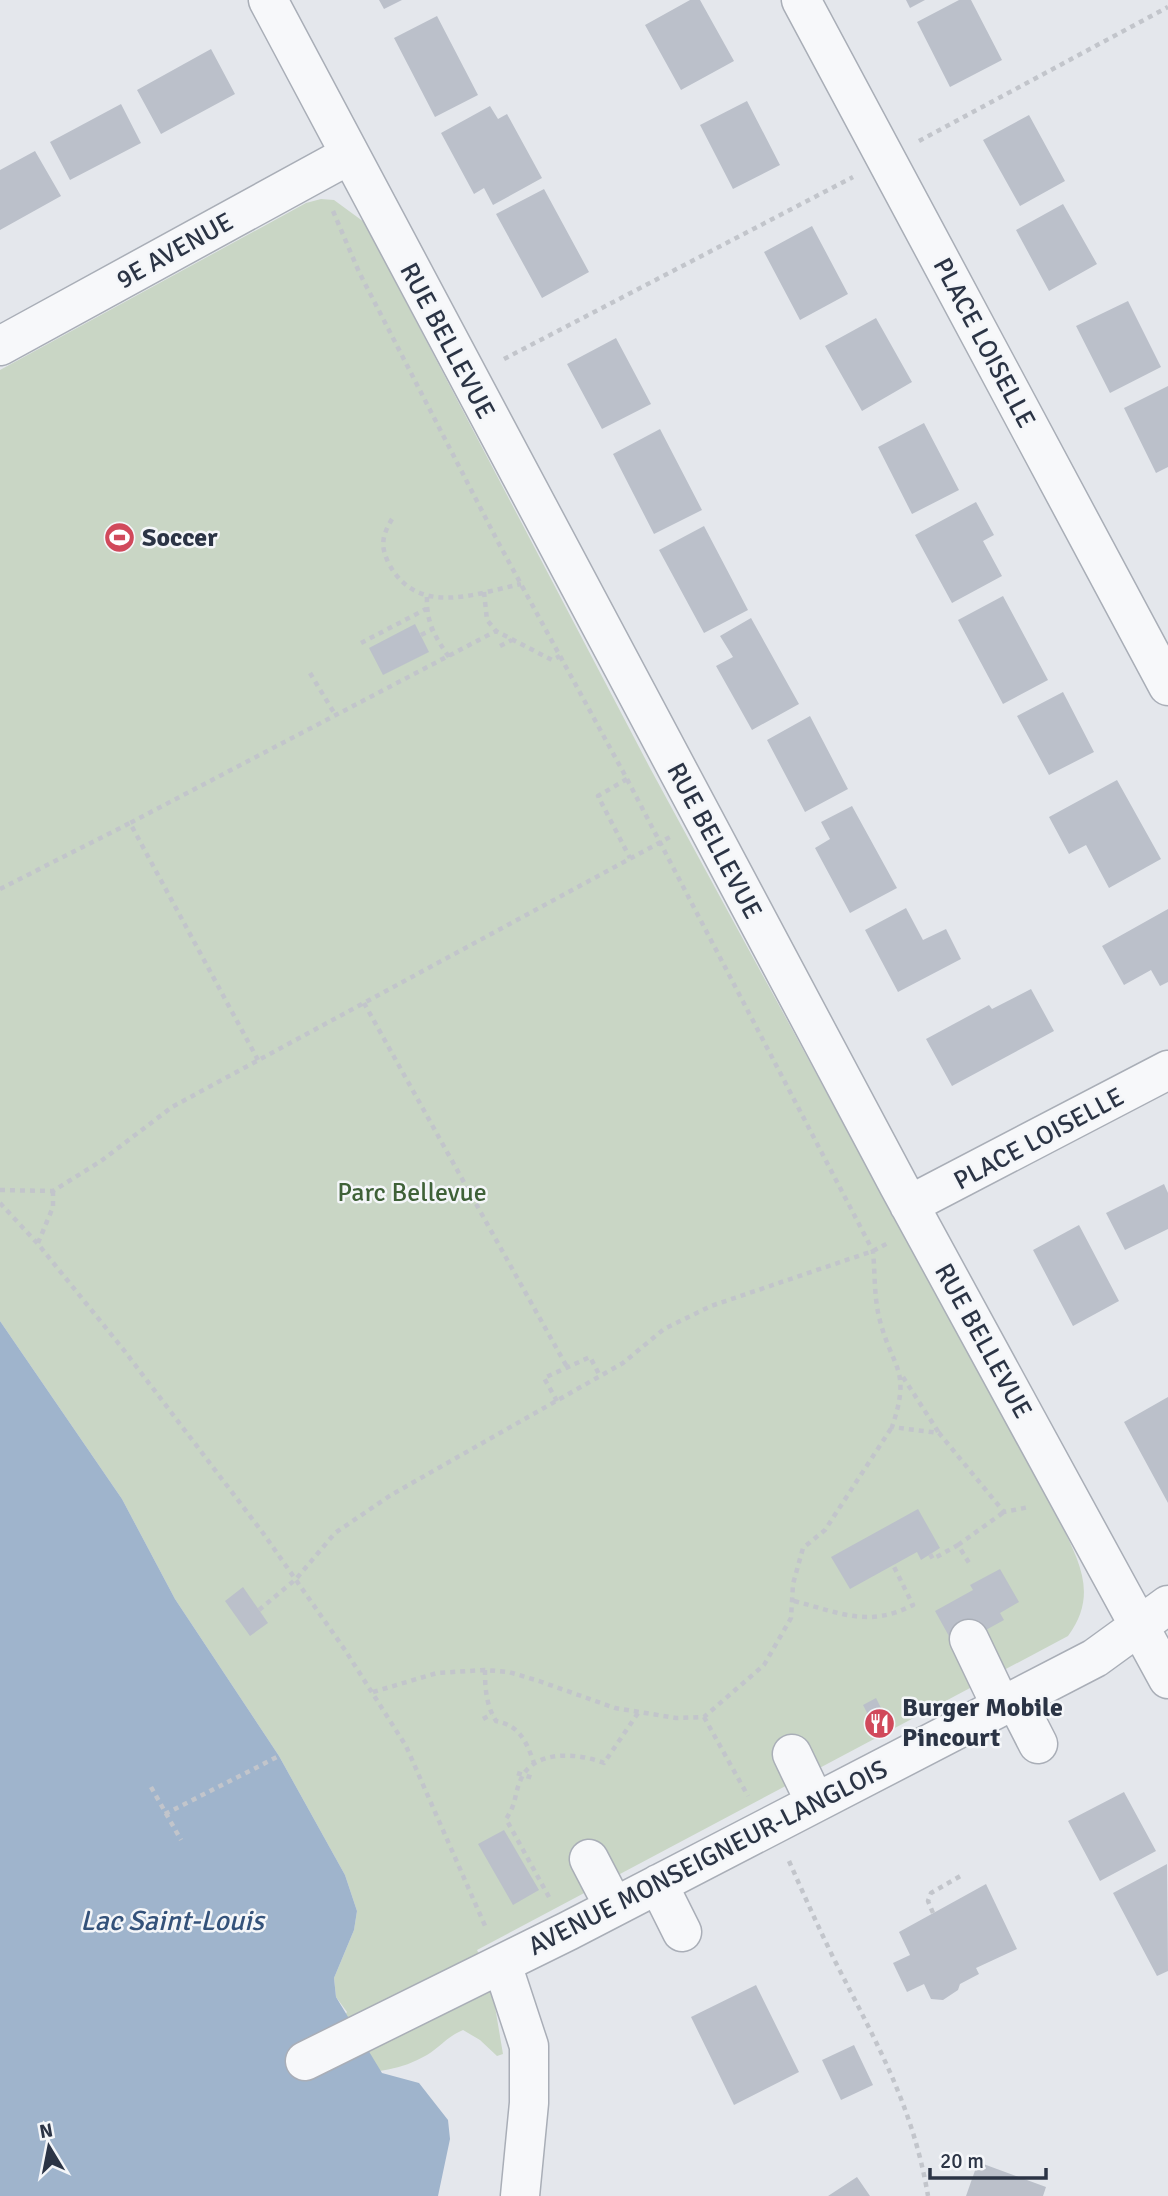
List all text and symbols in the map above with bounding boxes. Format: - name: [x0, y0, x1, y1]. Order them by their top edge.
- street label: 9E AVENUE: [111, 206, 239, 296]
- street label: PLACE LOISELLE: [926, 253, 1042, 433]
- street label: RUE BELLEVUE: [393, 258, 501, 424]
- sports icon: Soccer: [102, 521, 136, 555]
- place label: Soccer: [142, 522, 218, 554]
- street label: RUE BELLEVUE: [660, 758, 768, 924]
- street label: PLACE LOISELLE: [949, 1081, 1129, 1197]
- park label: Parc Bellevue: [337, 1177, 487, 1209]
- street label: RUE BELLEVUE: [927, 1258, 1039, 1424]
- place label: Burger Mobile Pincourt: [902, 1692, 1063, 1754]
- restaurant icon: Burger Mobile Pincourt: [862, 1706, 896, 1740]
- street label: AVENUE MONSEIGNEUR-LANGLOIS: [523, 1753, 893, 1963]
- water label: Lac Saint-Louis: [80, 1904, 267, 1938]
- north arrow: [14, 2112, 84, 2182]
- text: N: [38, 2118, 55, 2144]
- scale bar: [930, 2136, 1046, 2180]
- text: 20 m: [940, 2148, 984, 2174]

